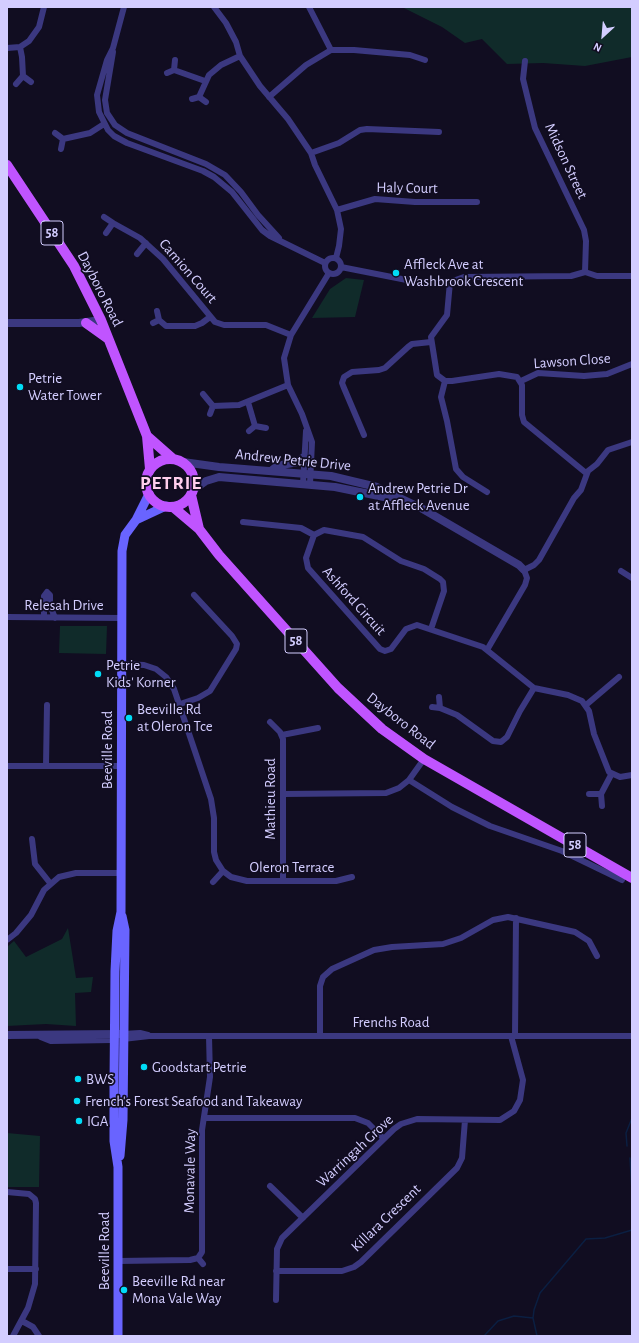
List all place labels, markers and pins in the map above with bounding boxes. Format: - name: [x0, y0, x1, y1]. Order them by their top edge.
- place label: Affleck Ave at Washbrook Crescent: [404, 255, 523, 290]
- marker: Affleck Ave at Washbrook Crescent: [391, 268, 401, 278]
- place label: Petrie Water Tower: [28, 369, 101, 404]
- marker: Petrie Water Tower: [15, 382, 25, 392]
- place label: Andrew Petrie Dr at Affleck Avenue: [368, 479, 470, 514]
- marker: Andrew Petrie Dr at Affleck Avenue: [355, 492, 365, 502]
- place label: Petrie Kids' Korner: [106, 656, 176, 691]
- marker: Petrie Kids' Korner: [93, 669, 103, 679]
- place label: Beeville Rd at Oleron Tce: [137, 700, 213, 735]
- marker: Beeville Rd at Oleron Tce: [124, 713, 134, 723]
- place label: Goodstart Petrie: [152, 1058, 247, 1076]
- marker: Goodstart Petrie: [139, 1062, 149, 1072]
- place label: BWS: [86, 1070, 114, 1088]
- marker: BWS: [73, 1074, 83, 1084]
- place label: French's Forest Seafood and Takeaway: [85, 1092, 302, 1110]
- marker: French's Forest Seafood and Takeaway: [72, 1096, 82, 1106]
- place label: IGA: [87, 1112, 108, 1130]
- marker: IGA: [74, 1116, 84, 1126]
- place label: Beeville Rd near Mona Vale Way: [132, 1272, 225, 1307]
- marker: Beeville Rd near Mona Vale Way: [119, 1285, 129, 1295]

